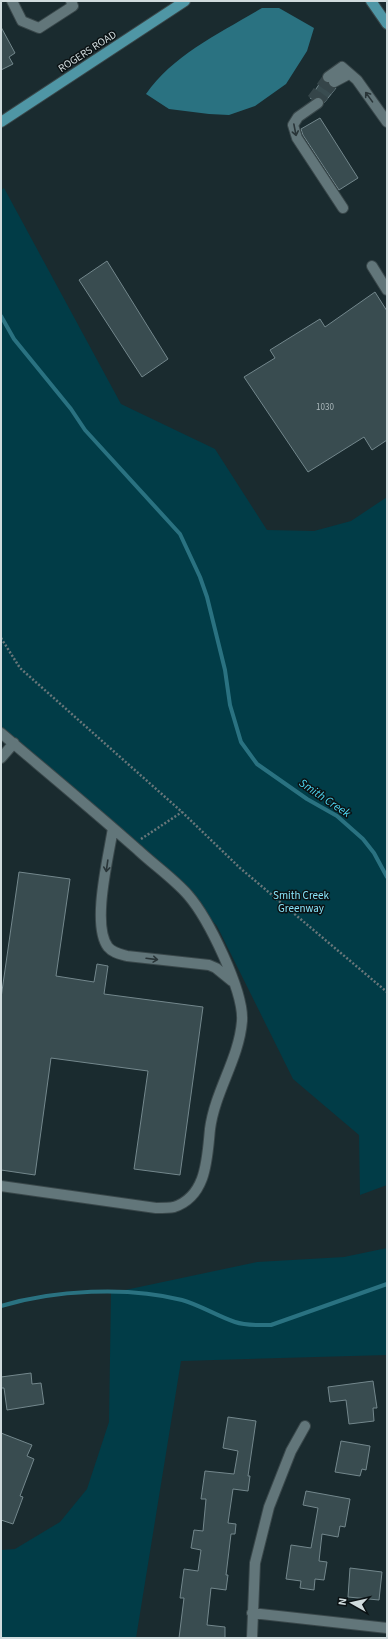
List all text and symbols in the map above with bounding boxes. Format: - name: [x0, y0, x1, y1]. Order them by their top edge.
- street label: ROGERS ROAD: [55, 27, 119, 76]
- one-way arrow: [365, 92, 373, 103]
- one-way arrow: [291, 124, 299, 137]
- house number: 1030: [316, 401, 334, 414]
- water label: Smith Creek: [296, 775, 354, 822]
- one-way arrow: [103, 859, 111, 872]
- park label: Smith Creek Greenway: [273, 888, 330, 916]
- one-way arrow: [146, 956, 159, 963]
- north arrow: [332, 1583, 372, 1623]
- text: N: [335, 1597, 351, 1606]

